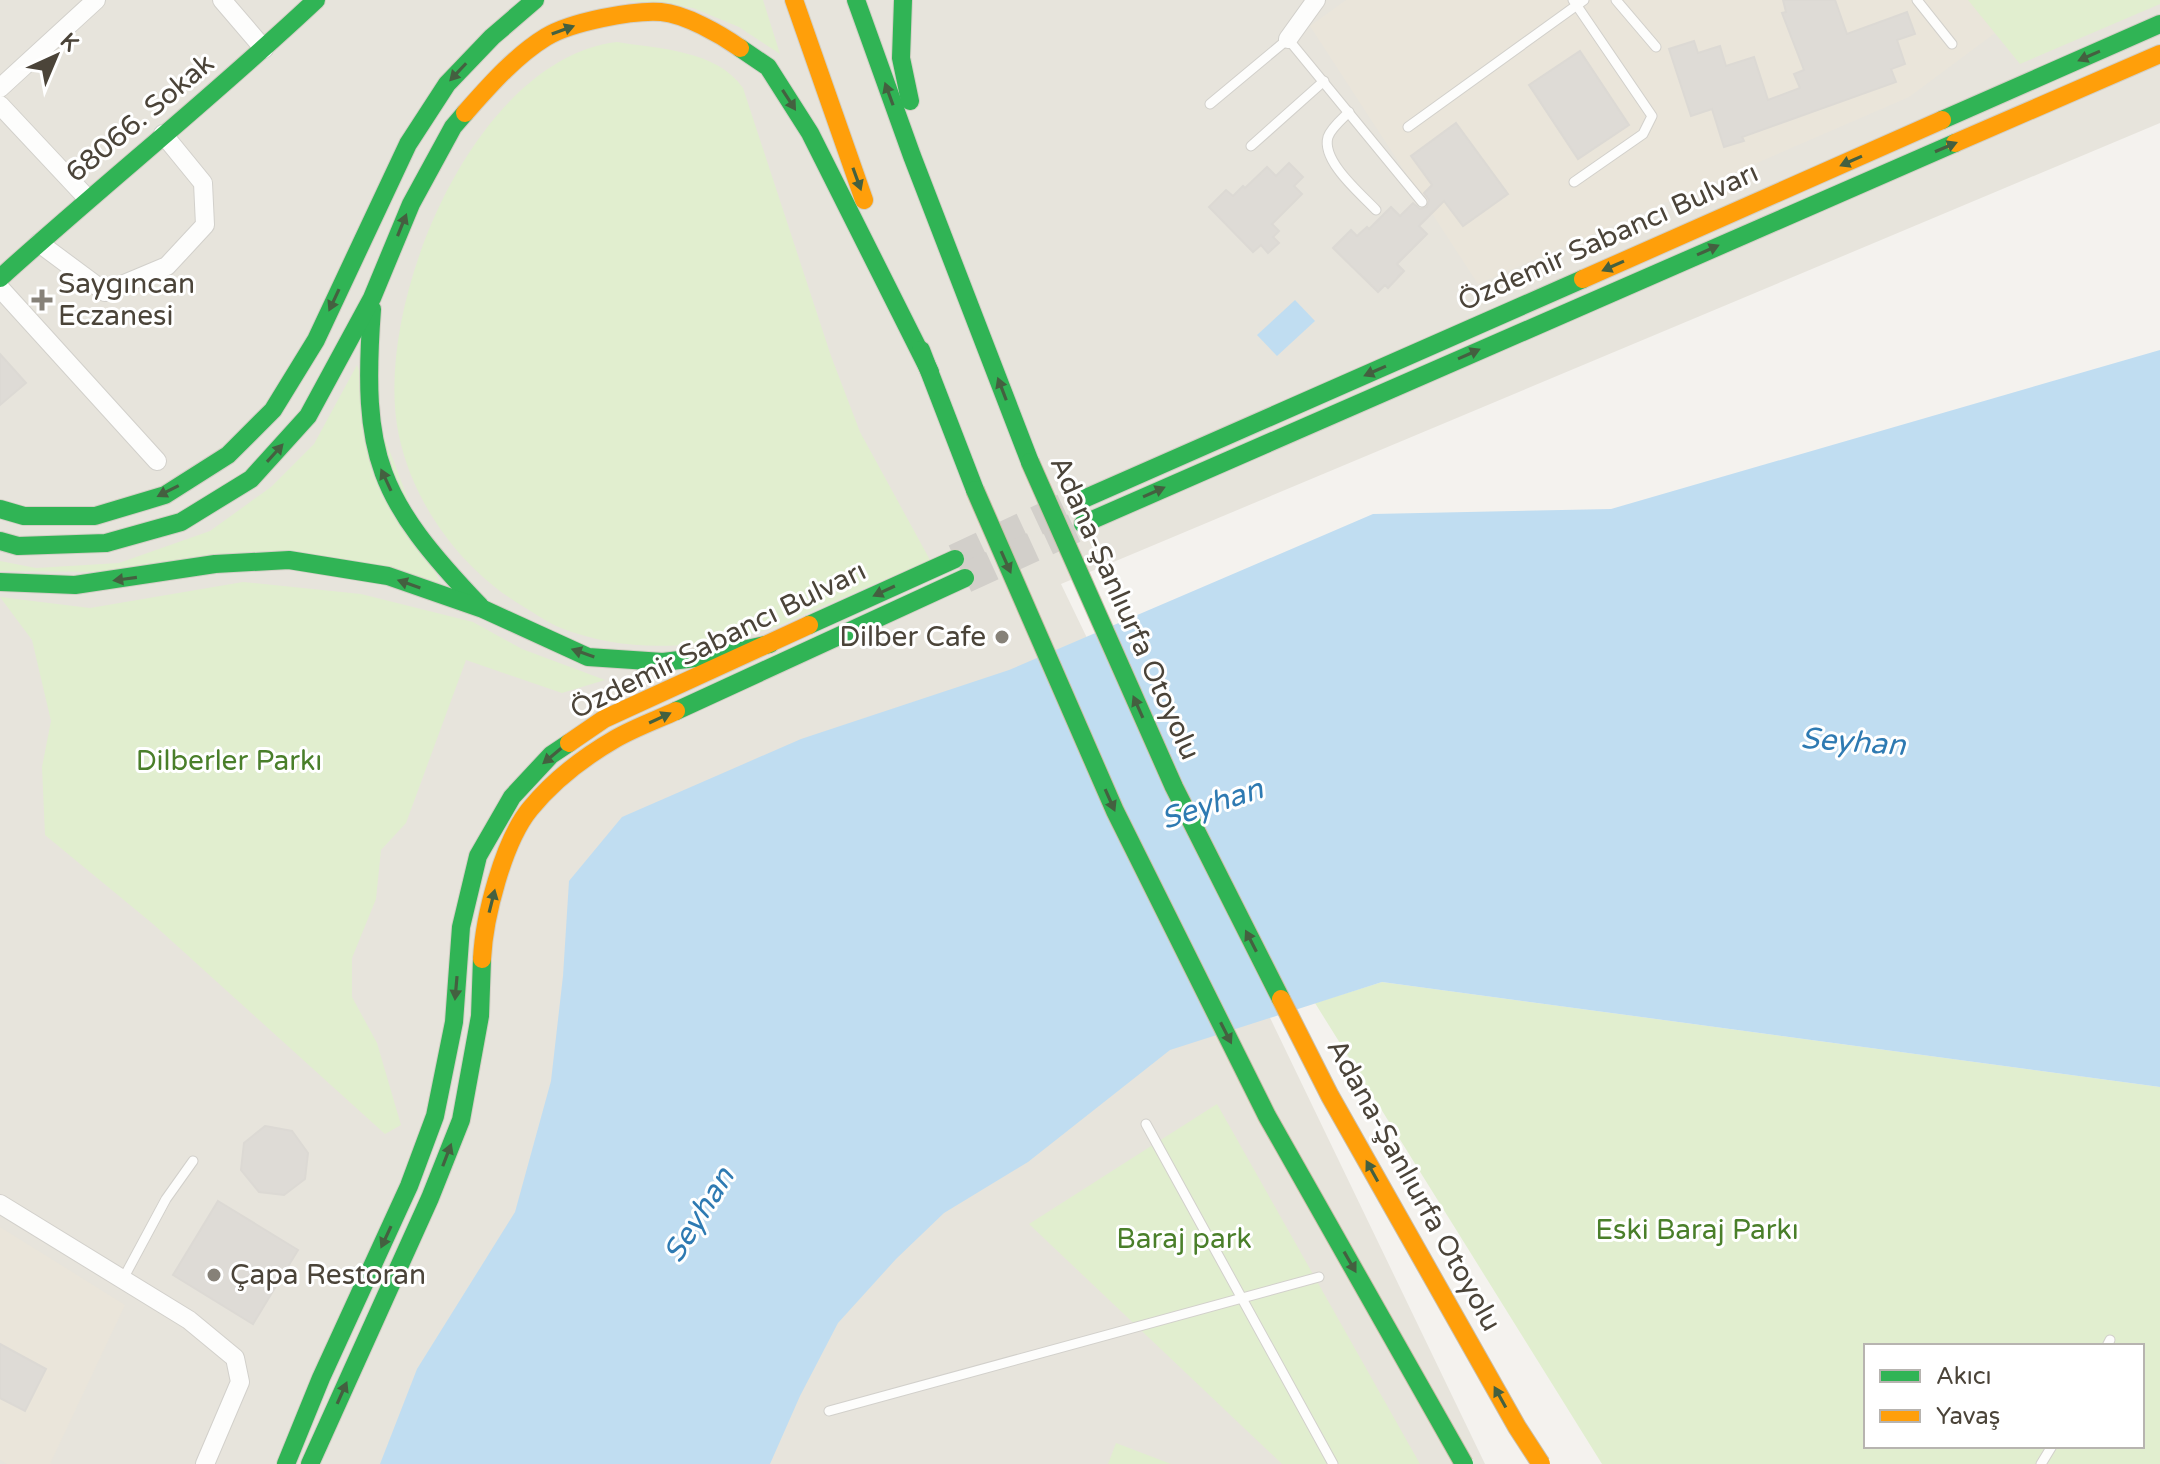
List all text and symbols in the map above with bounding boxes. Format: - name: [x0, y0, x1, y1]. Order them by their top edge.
- north arrow: [16, 16, 96, 96]
- one-way arrow: [552, 23, 576, 35]
- text: K: [55, 28, 84, 57]
- street label: 68066. Sokak: [59, 46, 221, 190]
- one-way arrow: [2077, 49, 2100, 63]
- one-way arrow: [449, 63, 467, 82]
- one-way arrow: [882, 81, 895, 105]
- one-way arrow: [781, 89, 795, 111]
- one-way arrow: [1934, 140, 1958, 153]
- one-way arrow: [1839, 154, 1863, 168]
- street label: Özdemir Sabancı Bulvarı: [1453, 155, 1763, 319]
- one-way arrow: [851, 168, 863, 192]
- one-way arrow: [396, 213, 409, 237]
- one-way arrow: [1696, 244, 1720, 257]
- one-way arrow: [1601, 259, 1625, 272]
- place label: Saygıncan Eczanesi: [58, 267, 195, 333]
- one-way arrow: [328, 288, 341, 312]
- marker: Saygıncan Eczanesi: [33, 291, 51, 309]
- one-way arrow: [1457, 348, 1481, 361]
- one-way arrow: [1363, 364, 1387, 377]
- one-way arrow: [995, 377, 1008, 401]
- one-way arrow: [265, 443, 283, 462]
- street label: Adana-Şanlıurfa Otoyolu: [1043, 451, 1207, 765]
- one-way arrow: [379, 469, 393, 492]
- one-way arrow: [156, 484, 179, 498]
- one-way arrow: [1142, 485, 1166, 499]
- one-way arrow: [1000, 550, 1013, 574]
- street label: Özdemir Sabancı Bulvarı: [565, 554, 871, 726]
- one-way arrow: [112, 572, 137, 585]
- one-way arrow: [397, 577, 421, 589]
- one-way arrow: [872, 584, 896, 598]
- place label: Dilber Cafe: [839, 620, 986, 654]
- marker: Dilber Cafe: [993, 628, 1011, 646]
- one-way arrow: [571, 646, 595, 658]
- one-way arrow: [1132, 695, 1145, 719]
- one-way arrow: [648, 711, 672, 725]
- water label: Seyhan: [1799, 720, 1907, 764]
- park label: Dilberler Parkı: [136, 744, 322, 778]
- one-way arrow: [543, 747, 563, 764]
- water label: Seyhan: [1156, 770, 1268, 838]
- one-way arrow: [1104, 788, 1117, 812]
- one-way arrow: [486, 888, 498, 913]
- one-way arrow: [1245, 930, 1259, 952]
- one-way arrow: [449, 976, 462, 1001]
- one-way arrow: [1219, 1022, 1232, 1045]
- street label: Adana-Şanlıurfa Otoyolu: [1319, 1033, 1509, 1337]
- one-way arrow: [441, 1143, 454, 1167]
- water label: Seyhan: [656, 1160, 743, 1269]
- one-way arrow: [1365, 1160, 1379, 1182]
- park label: Eski Baraj Parkı: [1595, 1213, 1799, 1247]
- park label: Baraj park: [1116, 1222, 1252, 1256]
- one-way arrow: [379, 1225, 393, 1248]
- one-way arrow: [1343, 1250, 1356, 1273]
- place label: Çapa Restoran: [230, 1258, 426, 1292]
- marker: Çapa Restoran: [205, 1266, 223, 1284]
- legend: [1864, 1344, 2144, 1448]
- text: Akıcı: [1936, 1362, 1992, 1391]
- one-way arrow: [335, 1381, 349, 1405]
- one-way arrow: [1493, 1386, 1507, 1409]
- text: Yavaş: [1936, 1402, 2000, 1431]

